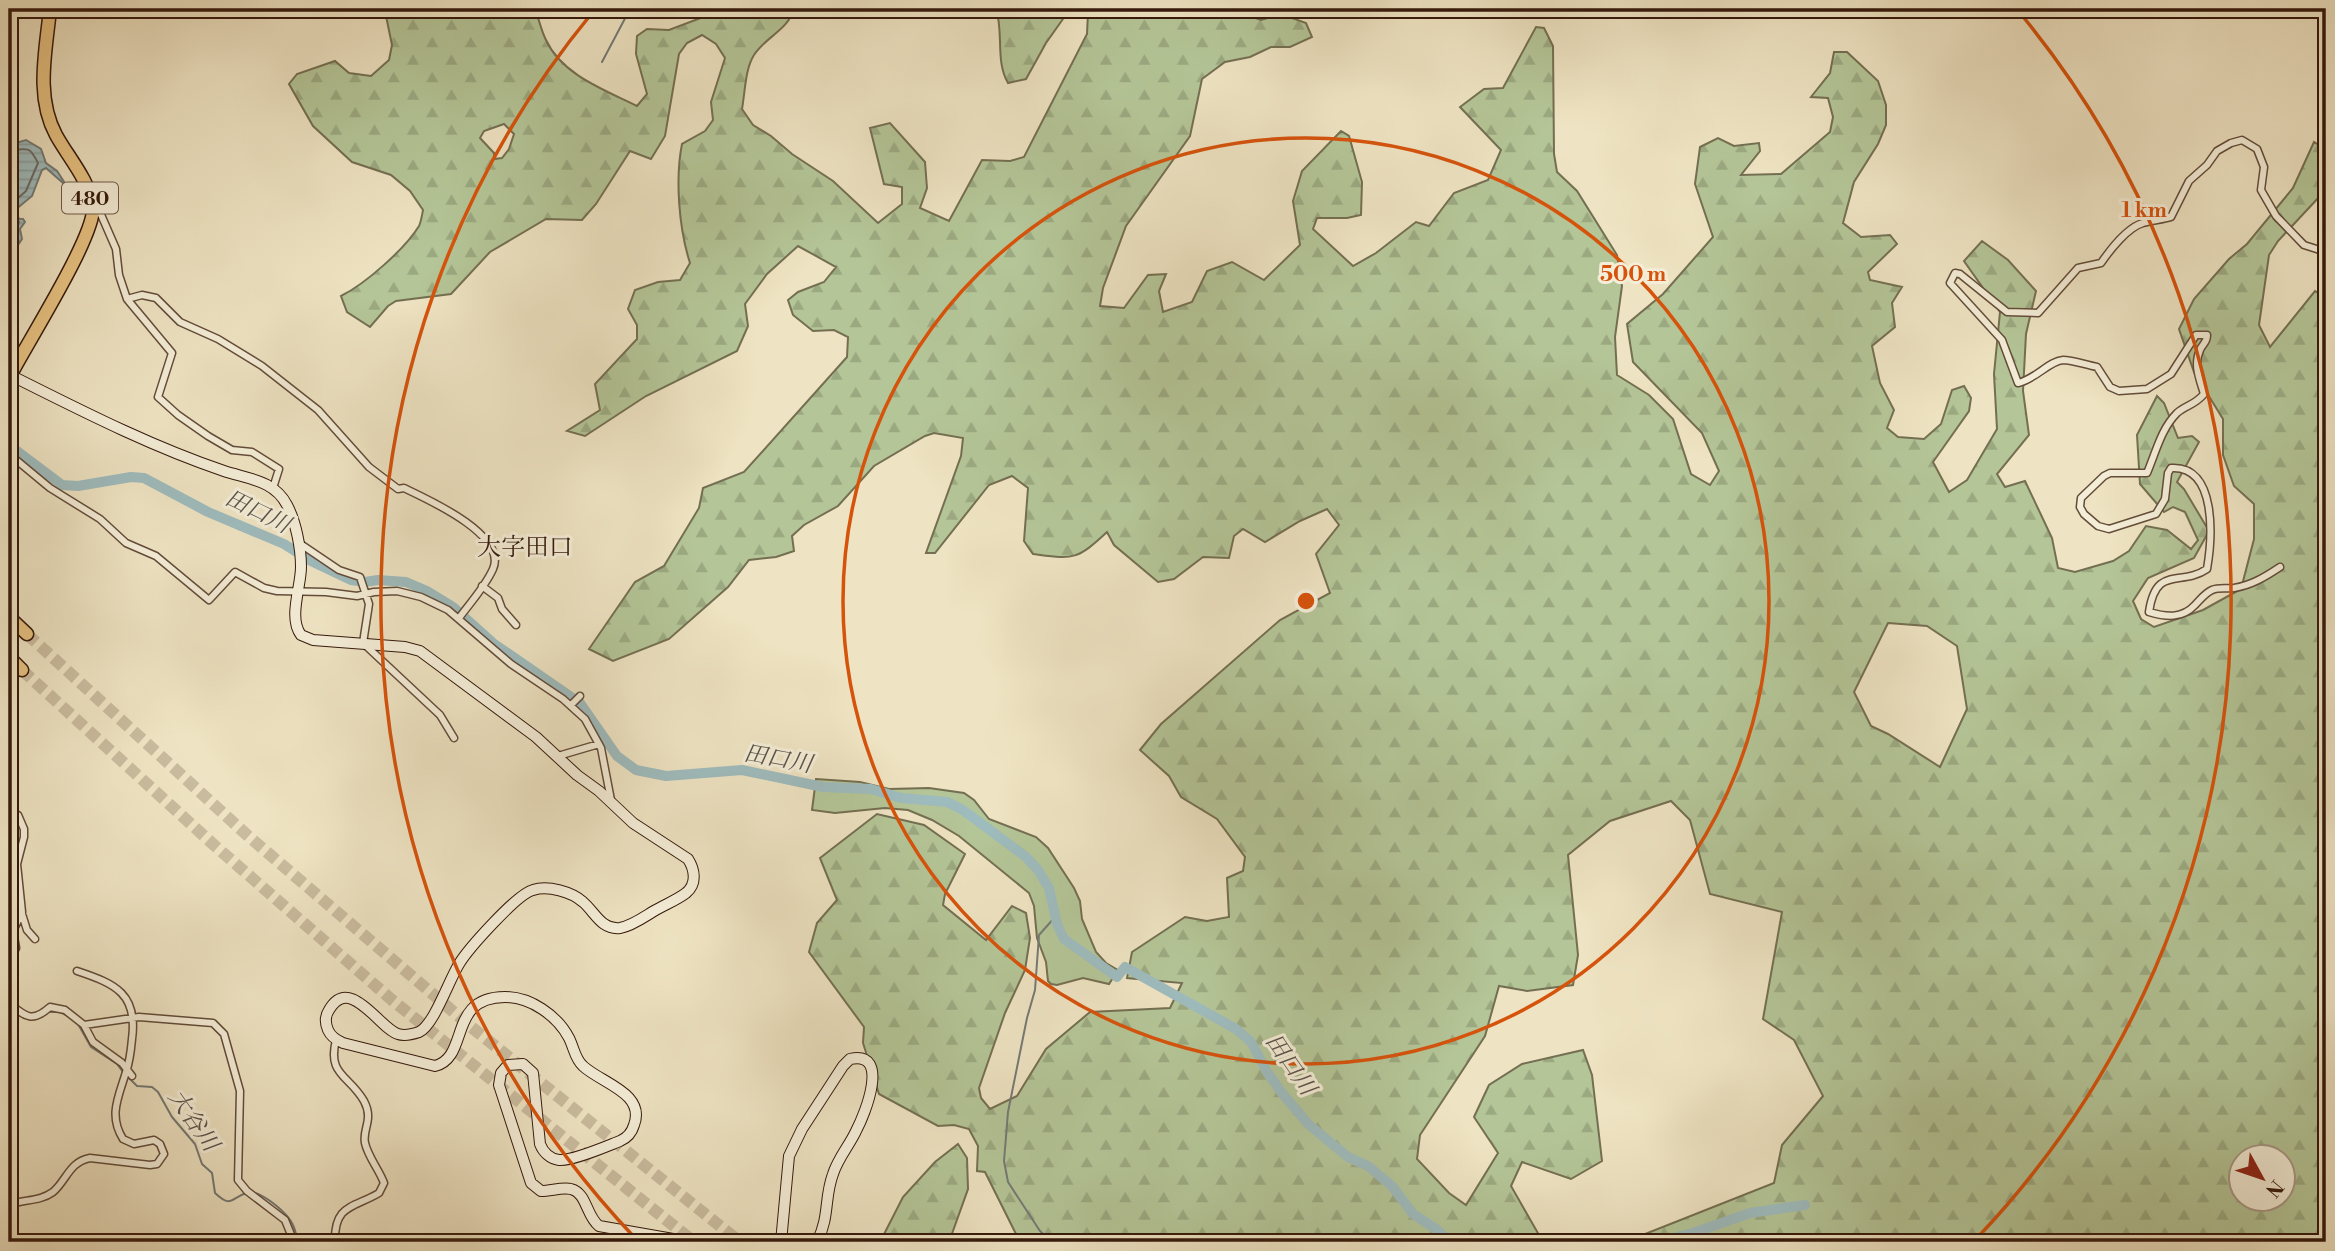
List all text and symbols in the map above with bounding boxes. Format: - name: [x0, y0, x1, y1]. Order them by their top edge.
- road number: 480: [62, 182, 118, 214]
- text: 1 km: [2121, 198, 2167, 224]
- text: 500 m: [1600, 262, 1666, 288]
- water label: 田口川: [220, 484, 297, 541]
- district label: 大字田口: [477, 533, 573, 563]
- centre of rings: [1294, 589, 1318, 613]
- water label: 田口川: [741, 739, 817, 779]
- water label: 田口川: [1259, 1028, 1323, 1103]
- water label: 大谷川: [162, 1084, 226, 1159]
- north arrow: [2226, 1142, 2296, 1212]
- text: N: [2260, 1175, 2288, 1202]

